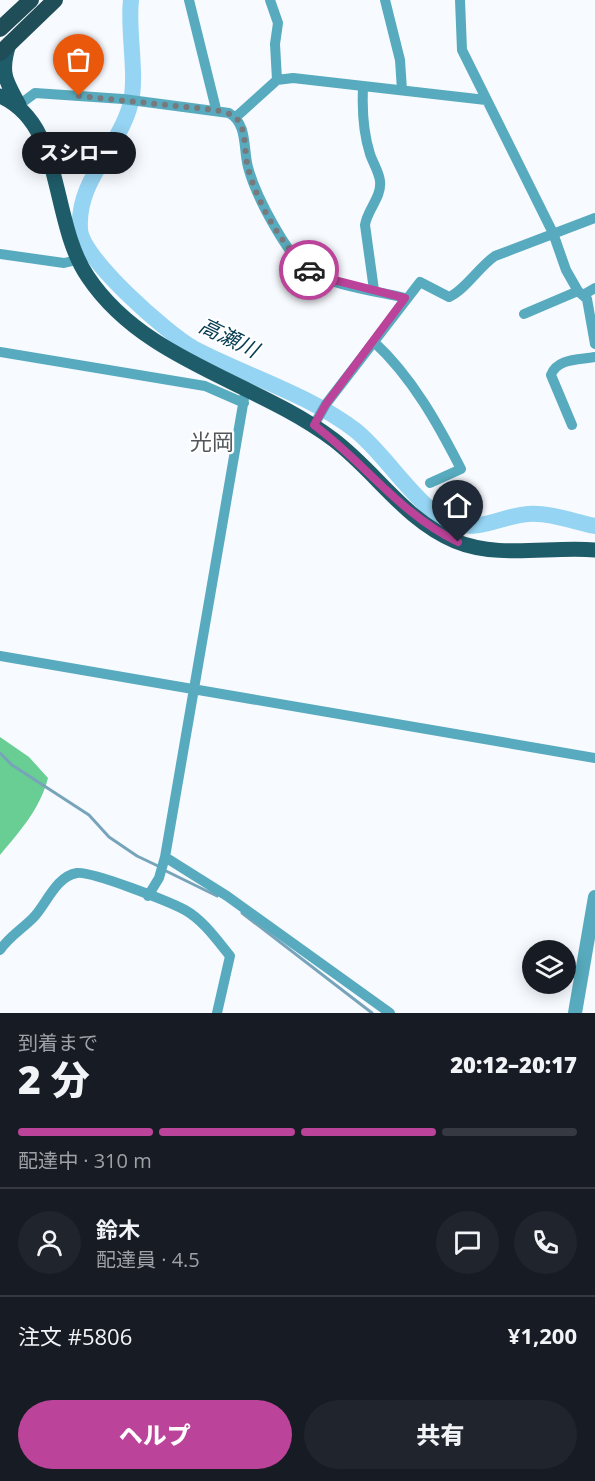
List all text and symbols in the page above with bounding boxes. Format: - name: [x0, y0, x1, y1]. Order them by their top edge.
- pin: [53, 34, 104, 96]
- icon: bag: [62, 43, 95, 76]
- callout: スシロー: [22, 132, 136, 174]
- text: スシロー: [39, 139, 119, 166]
- courier: [279, 240, 339, 300]
- icon: car: [293, 254, 326, 287]
- water label: 高瀬川: [195, 311, 265, 364]
- district label: 光岡: [190, 426, 234, 456]
- pin: [432, 480, 483, 542]
- icon: home: [441, 489, 474, 522]
- map controls: [522, 940, 576, 994]
- button: layers: [522, 940, 576, 994]
- text: 到着まで: [18, 1029, 98, 1056]
- text: 20:12–20:17: [450, 1049, 577, 1079]
- text: 2 分: [18, 1052, 90, 1105]
- text: 配達中 · 310 m: [18, 1147, 152, 1174]
- button: person: [18, 1211, 81, 1274]
- button: chat: [436, 1211, 499, 1274]
- button: phone: [514, 1211, 577, 1274]
- text: 鈴木: [96, 1214, 140, 1244]
- text: 配達員 · 4.5: [96, 1246, 200, 1273]
- text: ¥1,200: [508, 1320, 577, 1350]
- text: 注文 #5806: [18, 1321, 132, 1351]
- button: ヘルプ: [18, 1400, 292, 1469]
- button: 共有: [304, 1400, 577, 1469]

